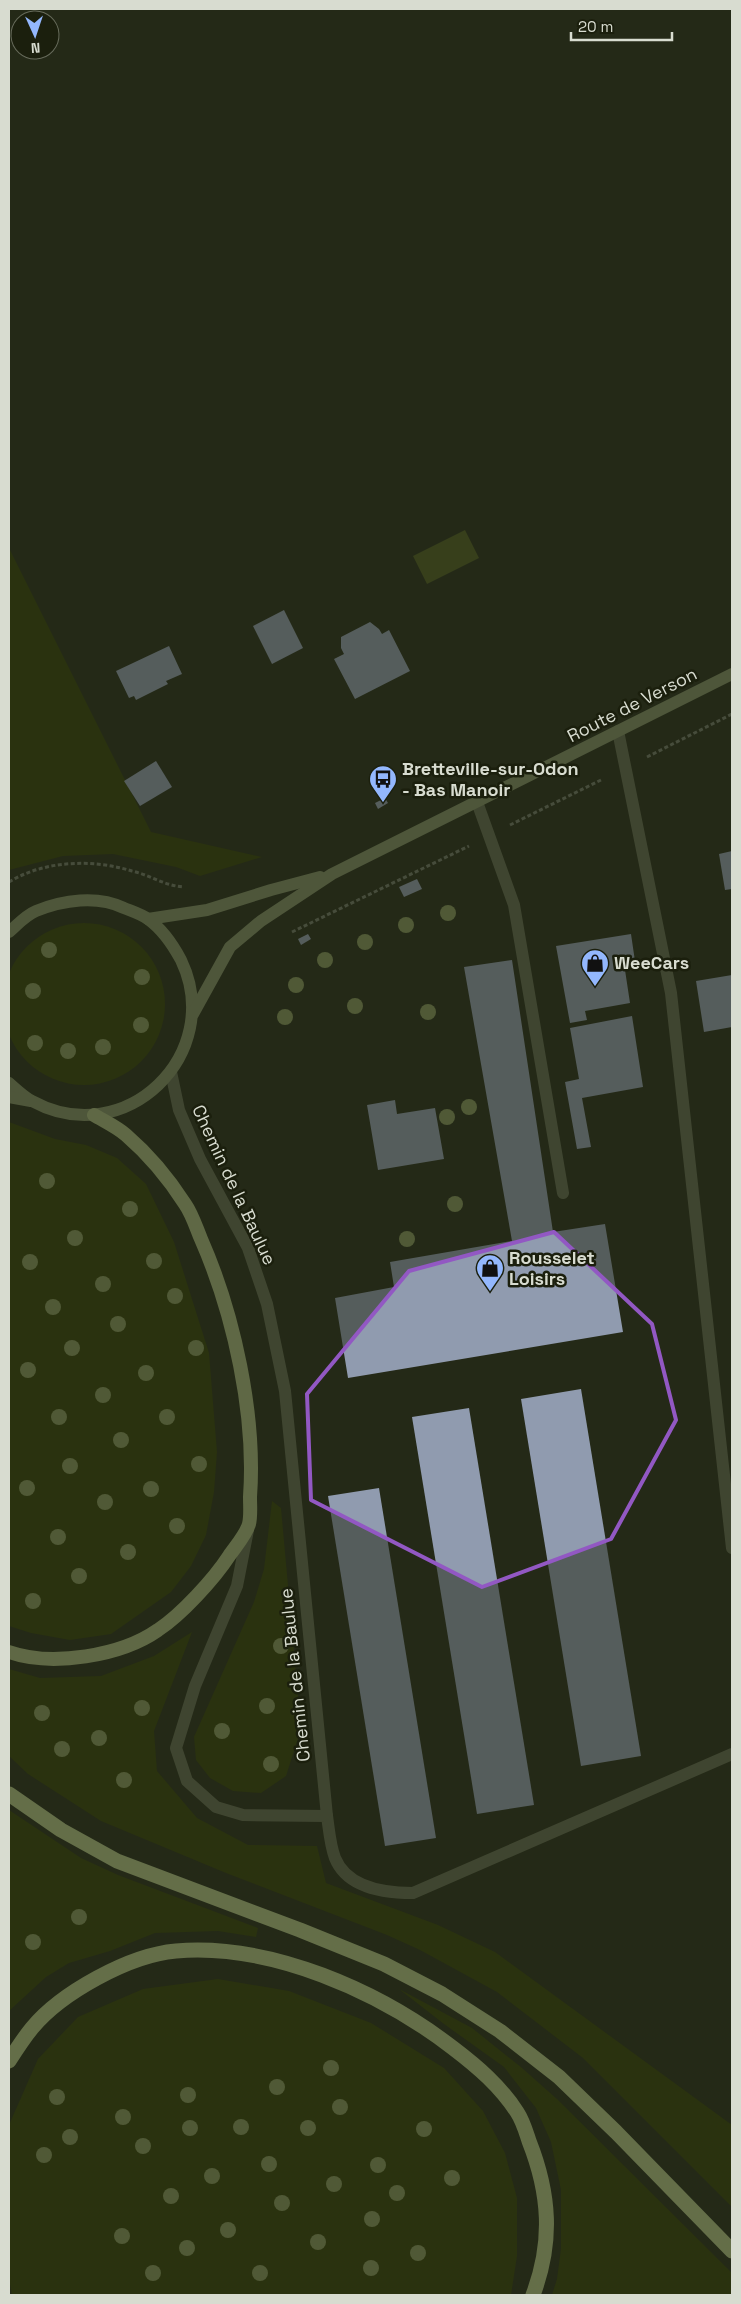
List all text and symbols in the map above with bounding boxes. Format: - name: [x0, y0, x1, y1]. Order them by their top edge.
- north arrow: [10, 10, 60, 60]
- scale bar: [571, 10, 672, 42]
- text: 20 m: [578, 17, 613, 36]
- text: N: [31, 39, 41, 57]
- street label: Route de Verson: [563, 662, 701, 747]
- place label: Bretteville-sur-Odon - Bas Manoir: [402, 757, 579, 801]
- bus stop icon: Bretteville-sur-Odon - Bas Manoir: [368, 764, 398, 803]
- shop icon: WeeCars: [580, 948, 610, 987]
- place label: WeeCars: [614, 951, 689, 974]
- street label: Chemin de la Baulue: [187, 1101, 282, 1269]
- place label: Rousselet Loisirs: [509, 1246, 595, 1290]
- shop icon: Rousselet Loisirs: [475, 1253, 505, 1292]
- street label: Chemin de la Baulue: [274, 1587, 315, 1763]

